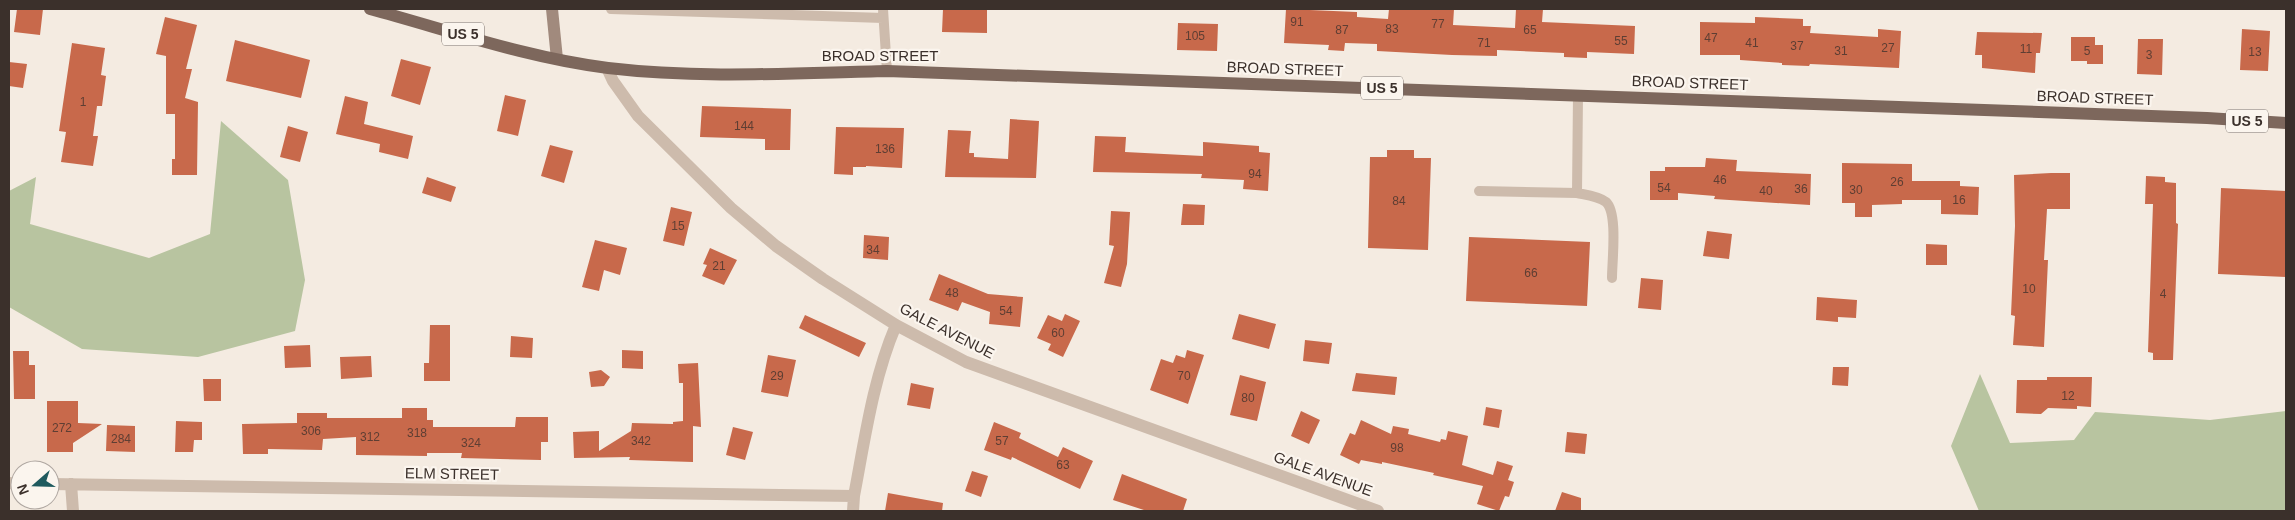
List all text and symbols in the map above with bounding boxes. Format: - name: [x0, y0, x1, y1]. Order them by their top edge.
- house number: 91: [1290, 15, 1304, 29]
- house number: 77: [1431, 17, 1445, 31]
- road number: US 5: [442, 22, 484, 46]
- house number: 83: [1385, 22, 1399, 36]
- house number: 87: [1335, 23, 1349, 37]
- house number: 65: [1523, 23, 1537, 37]
- house number: 105: [1185, 29, 1205, 43]
- house number: 47: [1704, 31, 1718, 45]
- house number: 55: [1614, 34, 1628, 48]
- house number: 71: [1477, 36, 1491, 50]
- house number: 41: [1745, 36, 1759, 50]
- house number: 37: [1790, 39, 1804, 53]
- house number: 27: [1881, 41, 1895, 55]
- house number: 11: [2020, 42, 2033, 56]
- house number: 31: [1834, 44, 1848, 58]
- house number: 5: [2084, 44, 2091, 58]
- house number: 13: [2248, 45, 2262, 59]
- street label: BROAD STREET: [822, 47, 938, 64]
- house number: 3: [2146, 48, 2153, 62]
- street label: BROAD STREET: [1226, 58, 1344, 79]
- street label: BROAD STREET: [1631, 72, 1749, 93]
- road number: US 5: [1361, 76, 1403, 100]
- street label: BROAD STREET: [2036, 87, 2154, 108]
- house number: 1: [80, 95, 87, 109]
- road number: US 5: [2226, 110, 2268, 132]
- house number: 144: [734, 119, 754, 133]
- house number: 136: [875, 142, 895, 156]
- house number: 94: [1248, 167, 1262, 181]
- house number: 46: [1713, 173, 1727, 187]
- house number: 26: [1890, 175, 1904, 189]
- house number: 54: [1657, 181, 1671, 195]
- house number: 36: [1794, 182, 1808, 196]
- house number: 30: [1849, 183, 1863, 197]
- house number: 40: [1759, 184, 1773, 198]
- house number: 16: [1952, 193, 1966, 207]
- house number: 84: [1392, 194, 1406, 208]
- house number: 15: [671, 219, 685, 233]
- house number: 34: [866, 243, 880, 257]
- house number: 21: [712, 259, 726, 273]
- house number: 66: [1524, 266, 1538, 280]
- house number: 10: [2022, 282, 2036, 296]
- house number: 48: [945, 286, 959, 300]
- house number: 4: [2160, 287, 2167, 301]
- street label: GALE AVENUE: [897, 299, 997, 362]
- house number: 54: [999, 304, 1013, 318]
- house number: 60: [1051, 326, 1065, 340]
- house number: 29: [770, 369, 784, 383]
- house number: 70: [1177, 369, 1191, 383]
- house number: 12: [2061, 389, 2075, 403]
- house number: 80: [1241, 391, 1255, 405]
- house number: 272: [52, 421, 72, 435]
- house number: 306: [301, 424, 321, 438]
- house number: 318: [407, 426, 427, 440]
- house number: 312: [360, 430, 380, 444]
- house number: 284: [111, 432, 131, 446]
- house number: 342: [631, 434, 651, 448]
- house number: 57: [995, 434, 1009, 448]
- house number: 324: [461, 436, 481, 450]
- house number: 98: [1390, 441, 1404, 455]
- street label: GALE AVENUE: [1271, 448, 1375, 499]
- house number: 63: [1056, 458, 1070, 472]
- north arrow: [10, 460, 60, 510]
- street label: ELM STREET: [405, 464, 499, 483]
- text: N: [14, 482, 32, 497]

